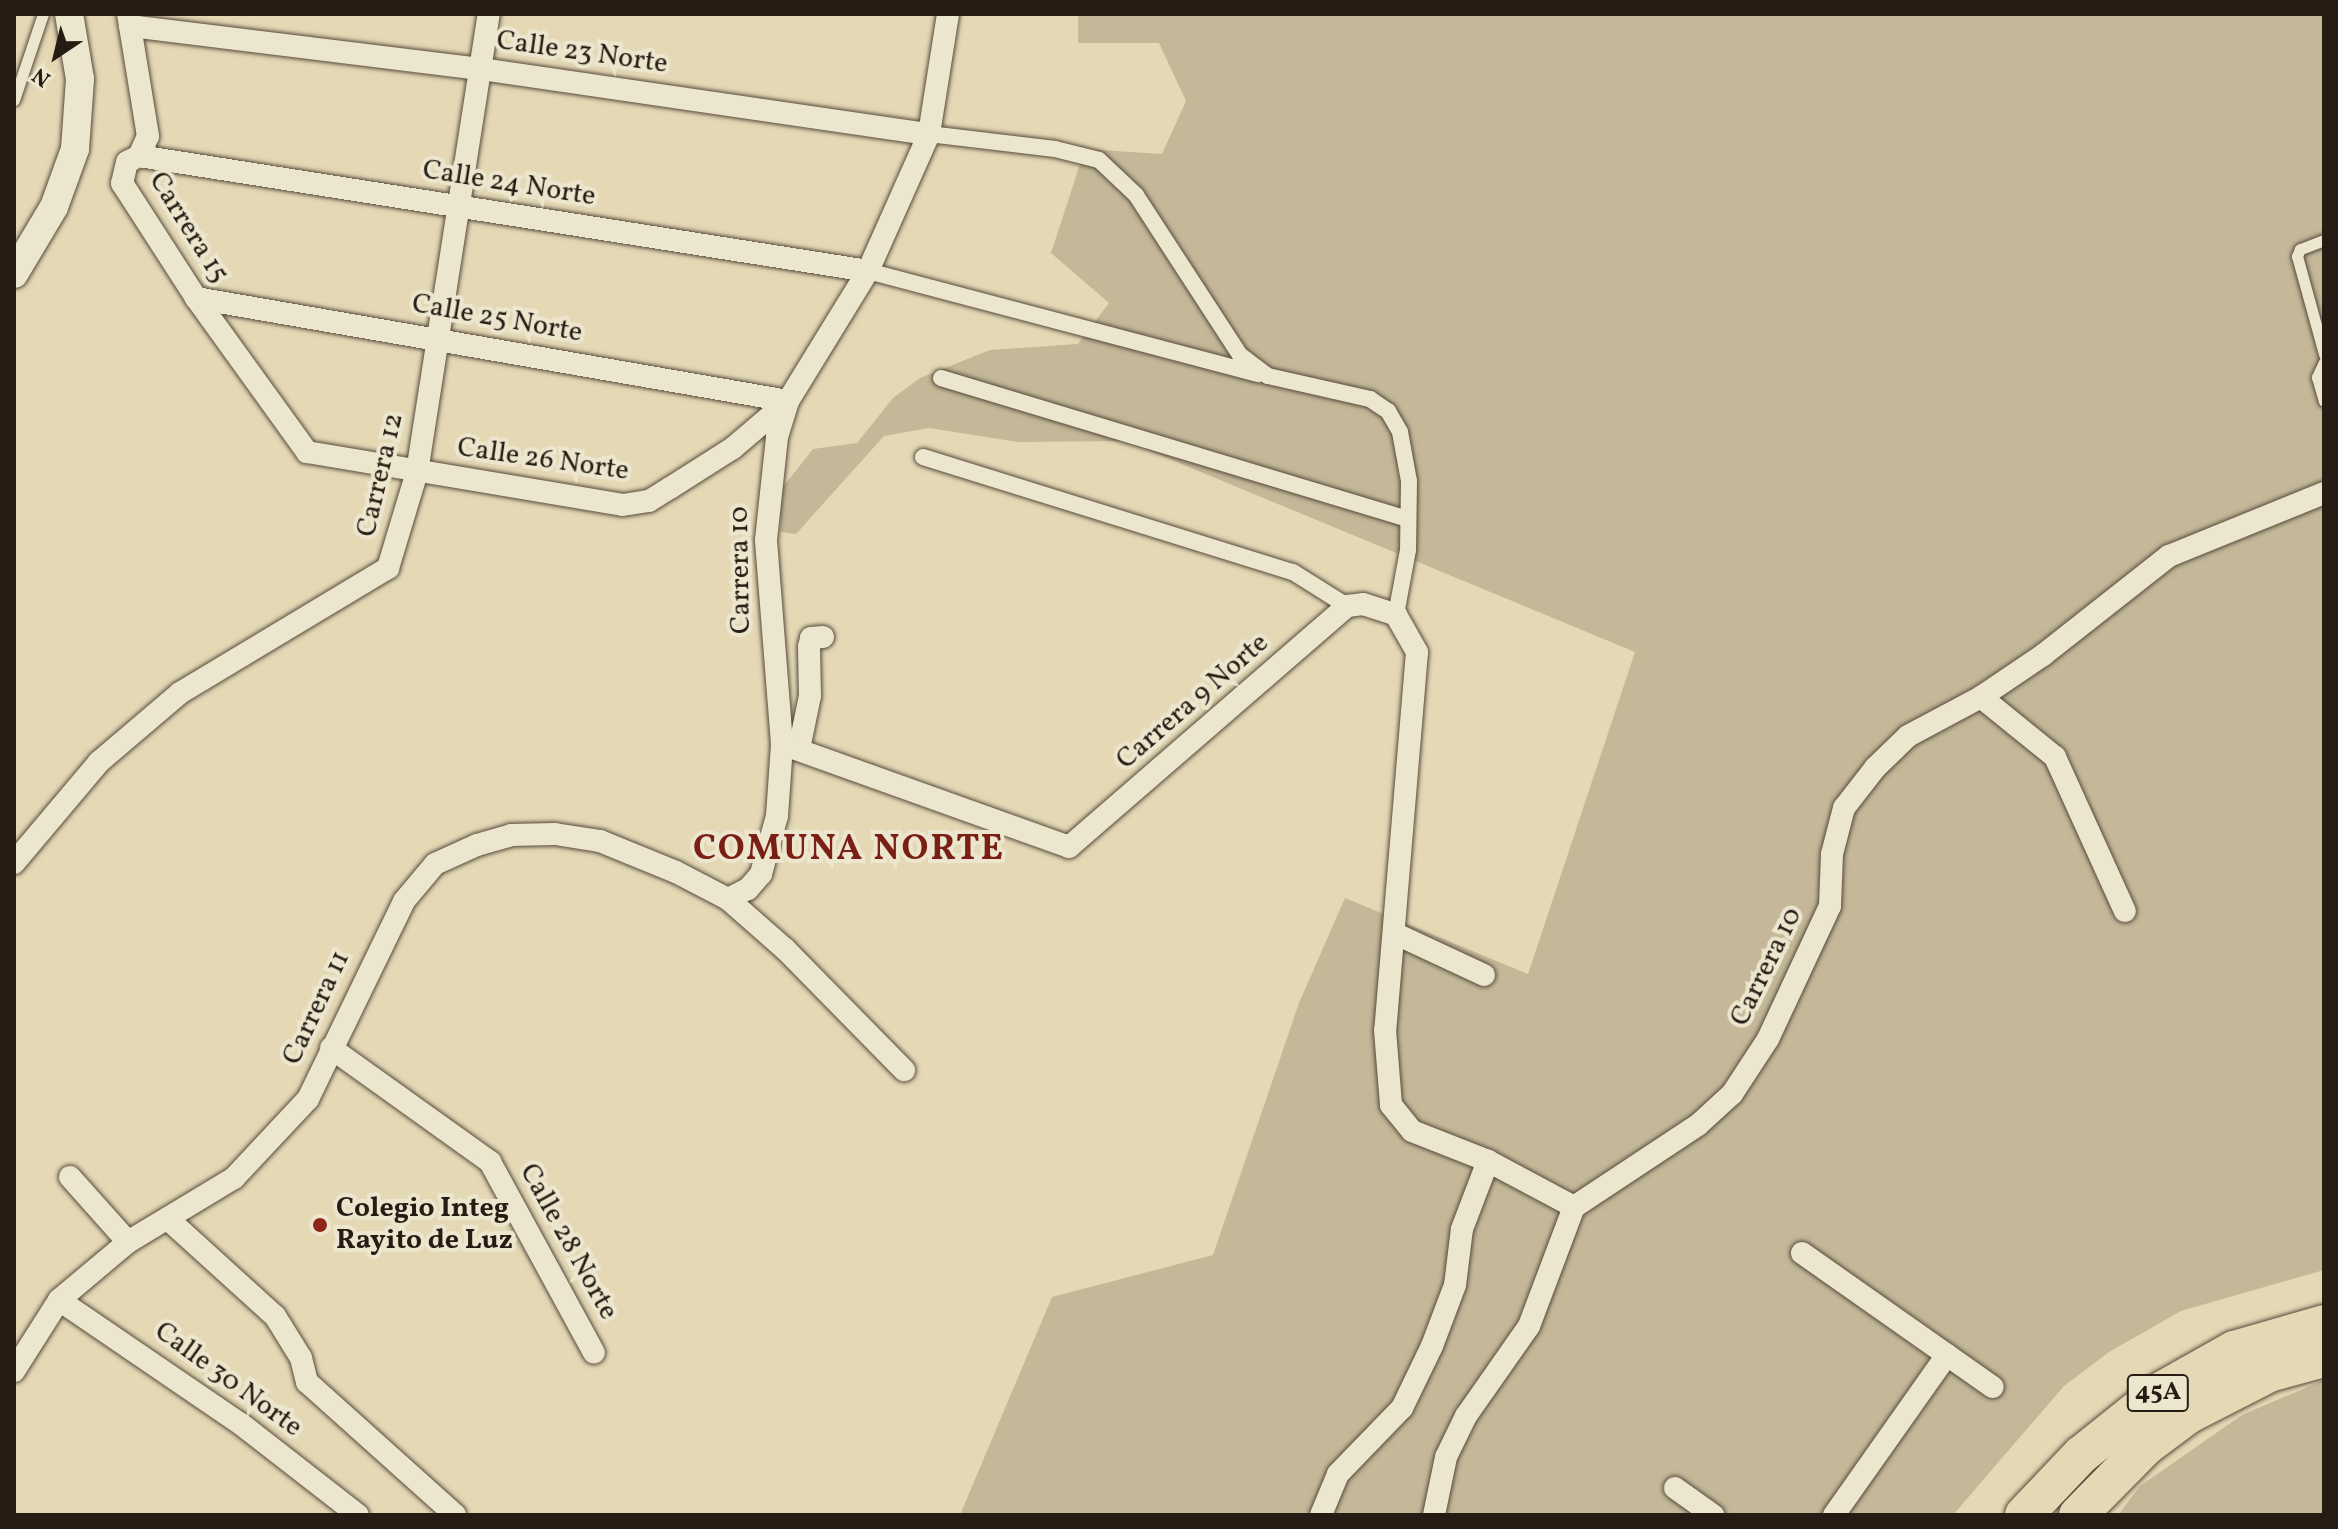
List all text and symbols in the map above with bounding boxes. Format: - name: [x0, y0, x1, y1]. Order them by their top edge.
- north arrow: [16, 16, 96, 96]
- street label: Calle 23 Norte: [494, 24, 670, 82]
- text: N: [27, 59, 57, 93]
- street label: Calle 24 Norte: [420, 154, 598, 214]
- street label: Carrera 15: [141, 166, 235, 290]
- street label: Calle 25 Norte: [409, 288, 585, 350]
- street label: Carrera 12: [350, 410, 412, 540]
- street label: Calle 26 Norte: [455, 431, 631, 489]
- street label: Carrera 10: [723, 506, 759, 634]
- street label: Carrera 9 Norte: [1110, 627, 1276, 777]
- district label: COMUNA NORTE: [693, 829, 1005, 873]
- street label: Carrera 10: [1724, 902, 1810, 1032]
- street label: Carrera 11: [276, 946, 358, 1070]
- street label: Calle 28 Norte: [511, 1158, 625, 1326]
- place label: Colegio Integ Rayito de Luz: [336, 1192, 513, 1258]
- marker: Colegio Integ Rayito de Luz: [311, 1216, 329, 1234]
- street label: Calle 30 Norte: [148, 1315, 308, 1445]
- road number: 45A: [2126, 1371, 2190, 1415]

